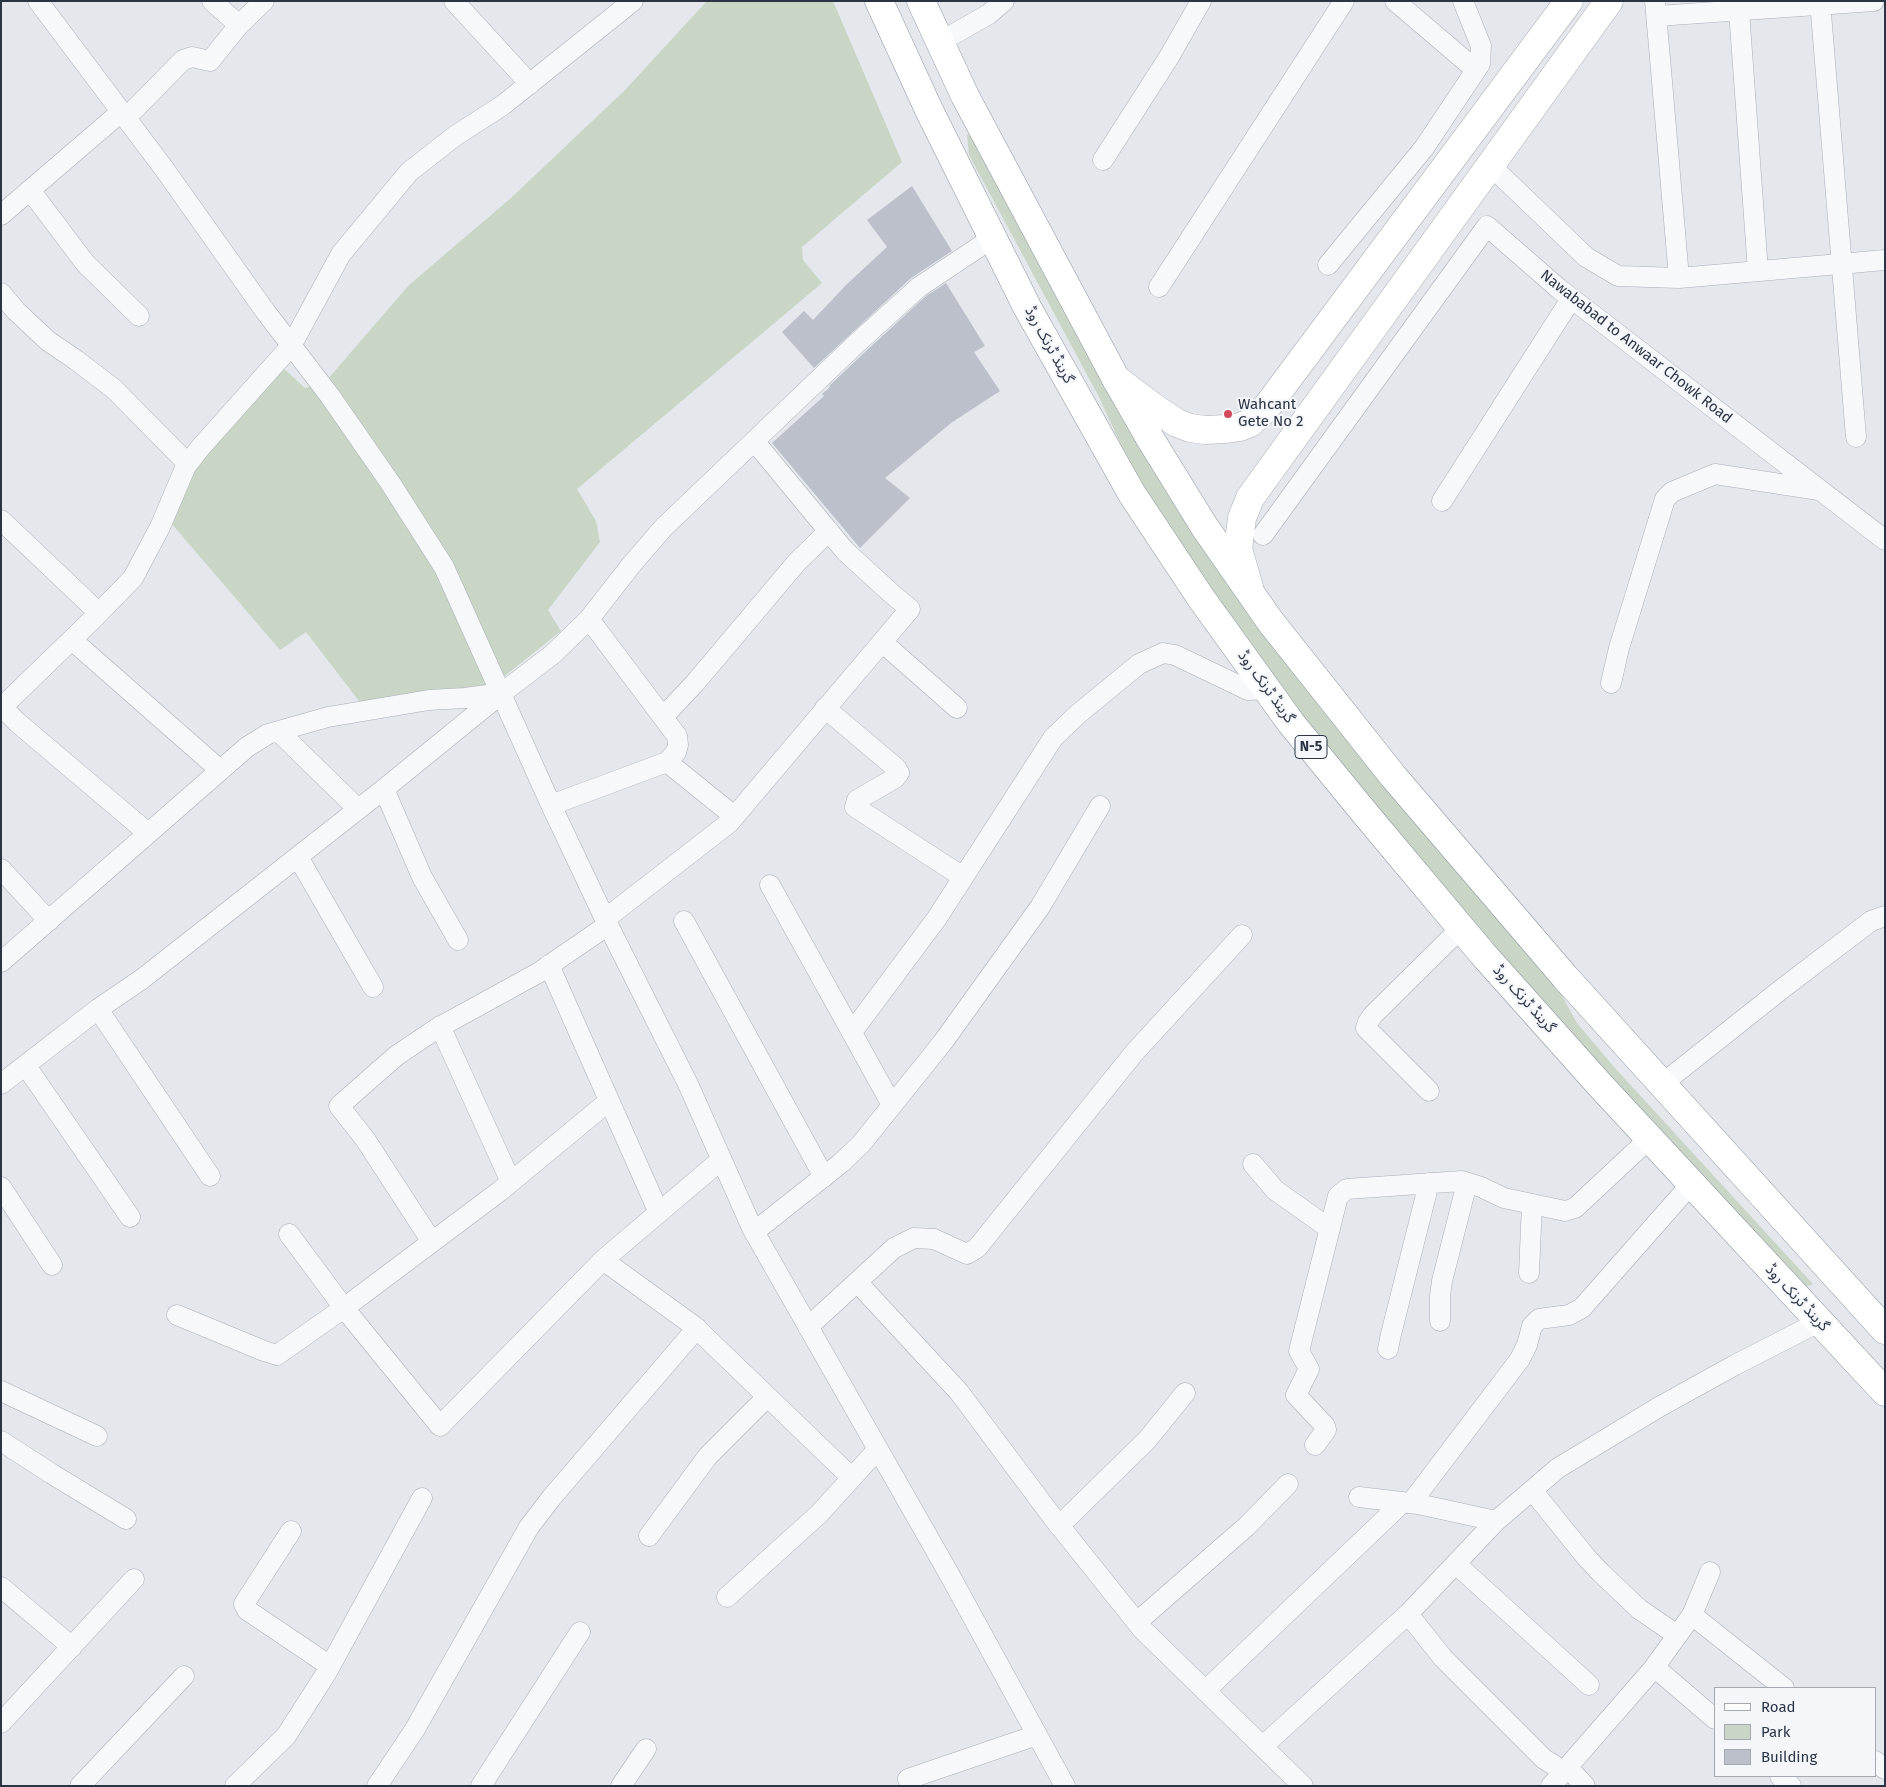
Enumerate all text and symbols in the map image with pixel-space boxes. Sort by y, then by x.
street label: Nawababad to Anwaar Chowk Road [1536,266,1736,428]
street label: گرینڈ ٹرنک روڈ [1020,303,1078,387]
place label: Wahcant Gete No 2 [1238,396,1303,431]
marker: Wahcant Gete No 2 [1222,408,1234,420]
street label: گرینڈ ٹرنک روڈ [1234,647,1298,727]
road number: N-5 [1295,736,1327,759]
street label: گرینڈ ٹرنک روڈ [1489,961,1559,1037]
street label: گرینڈ ٹرنک روڈ [1761,1261,1833,1335]
legend [1714,1687,1876,1777]
text: Road [1761,1698,1796,1716]
text: Park [1761,1723,1791,1741]
text: Building [1761,1748,1817,1766]

